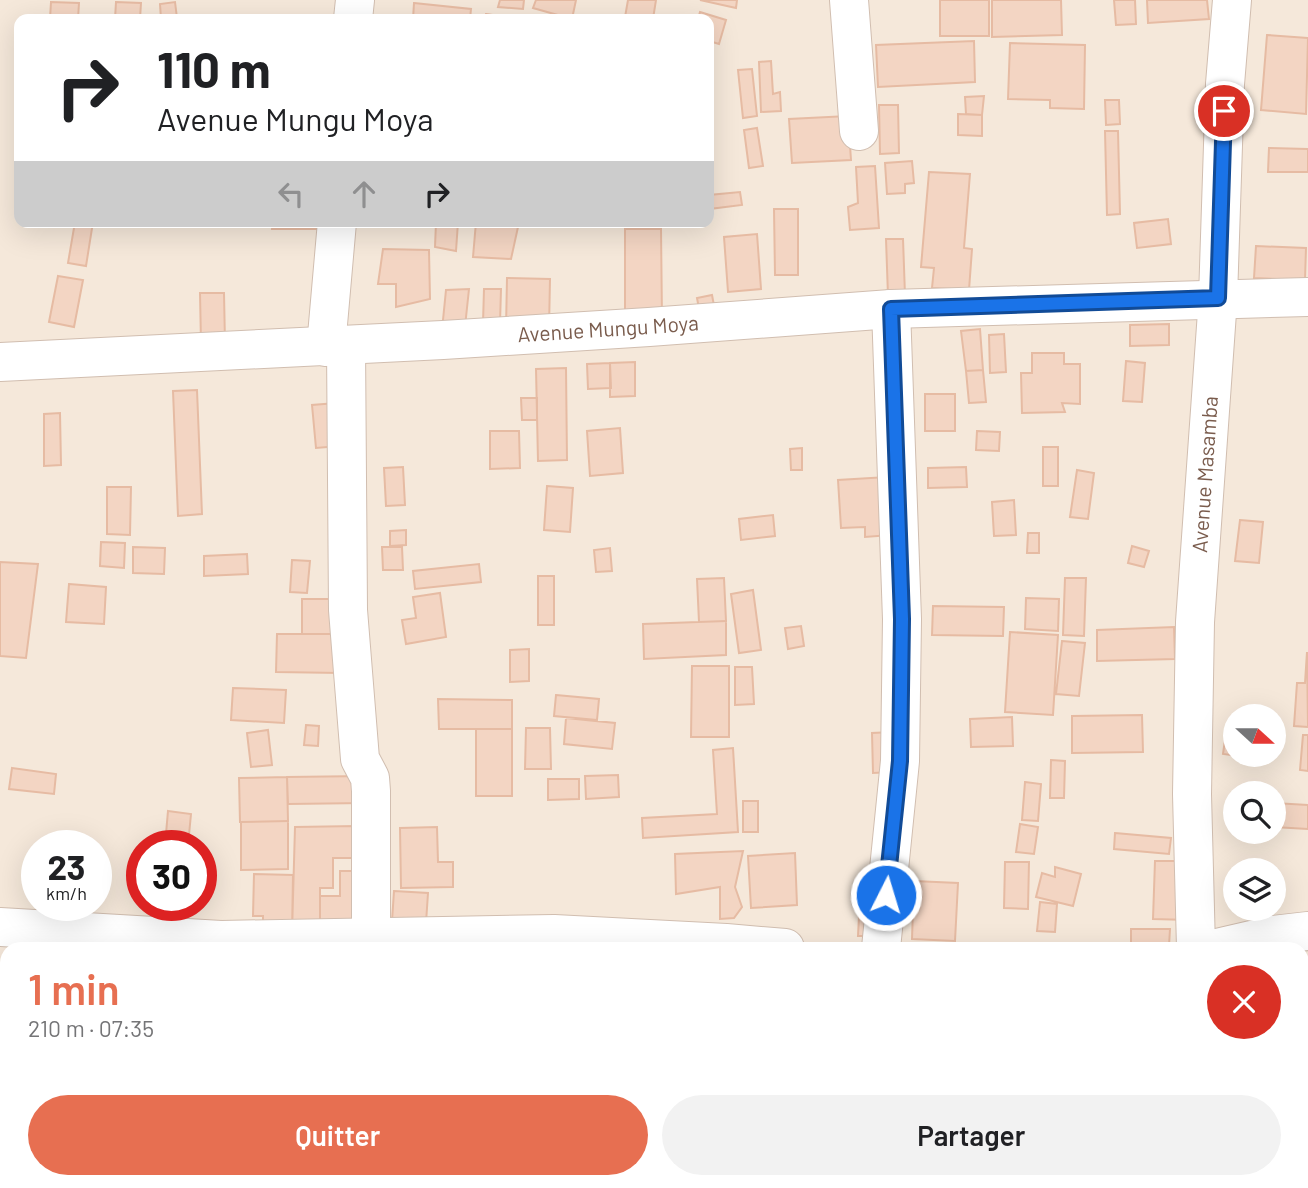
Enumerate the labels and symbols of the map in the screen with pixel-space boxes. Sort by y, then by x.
pin [1194,81,1254,141]
street label: Avenue Mungu Moya [517,309,700,346]
street label: Avenue Masamba [1186,395,1222,554]
north arrow [1223,704,1286,766]
speed limit sign: 30 [126,830,217,921]
position arrow [849,858,923,932]

